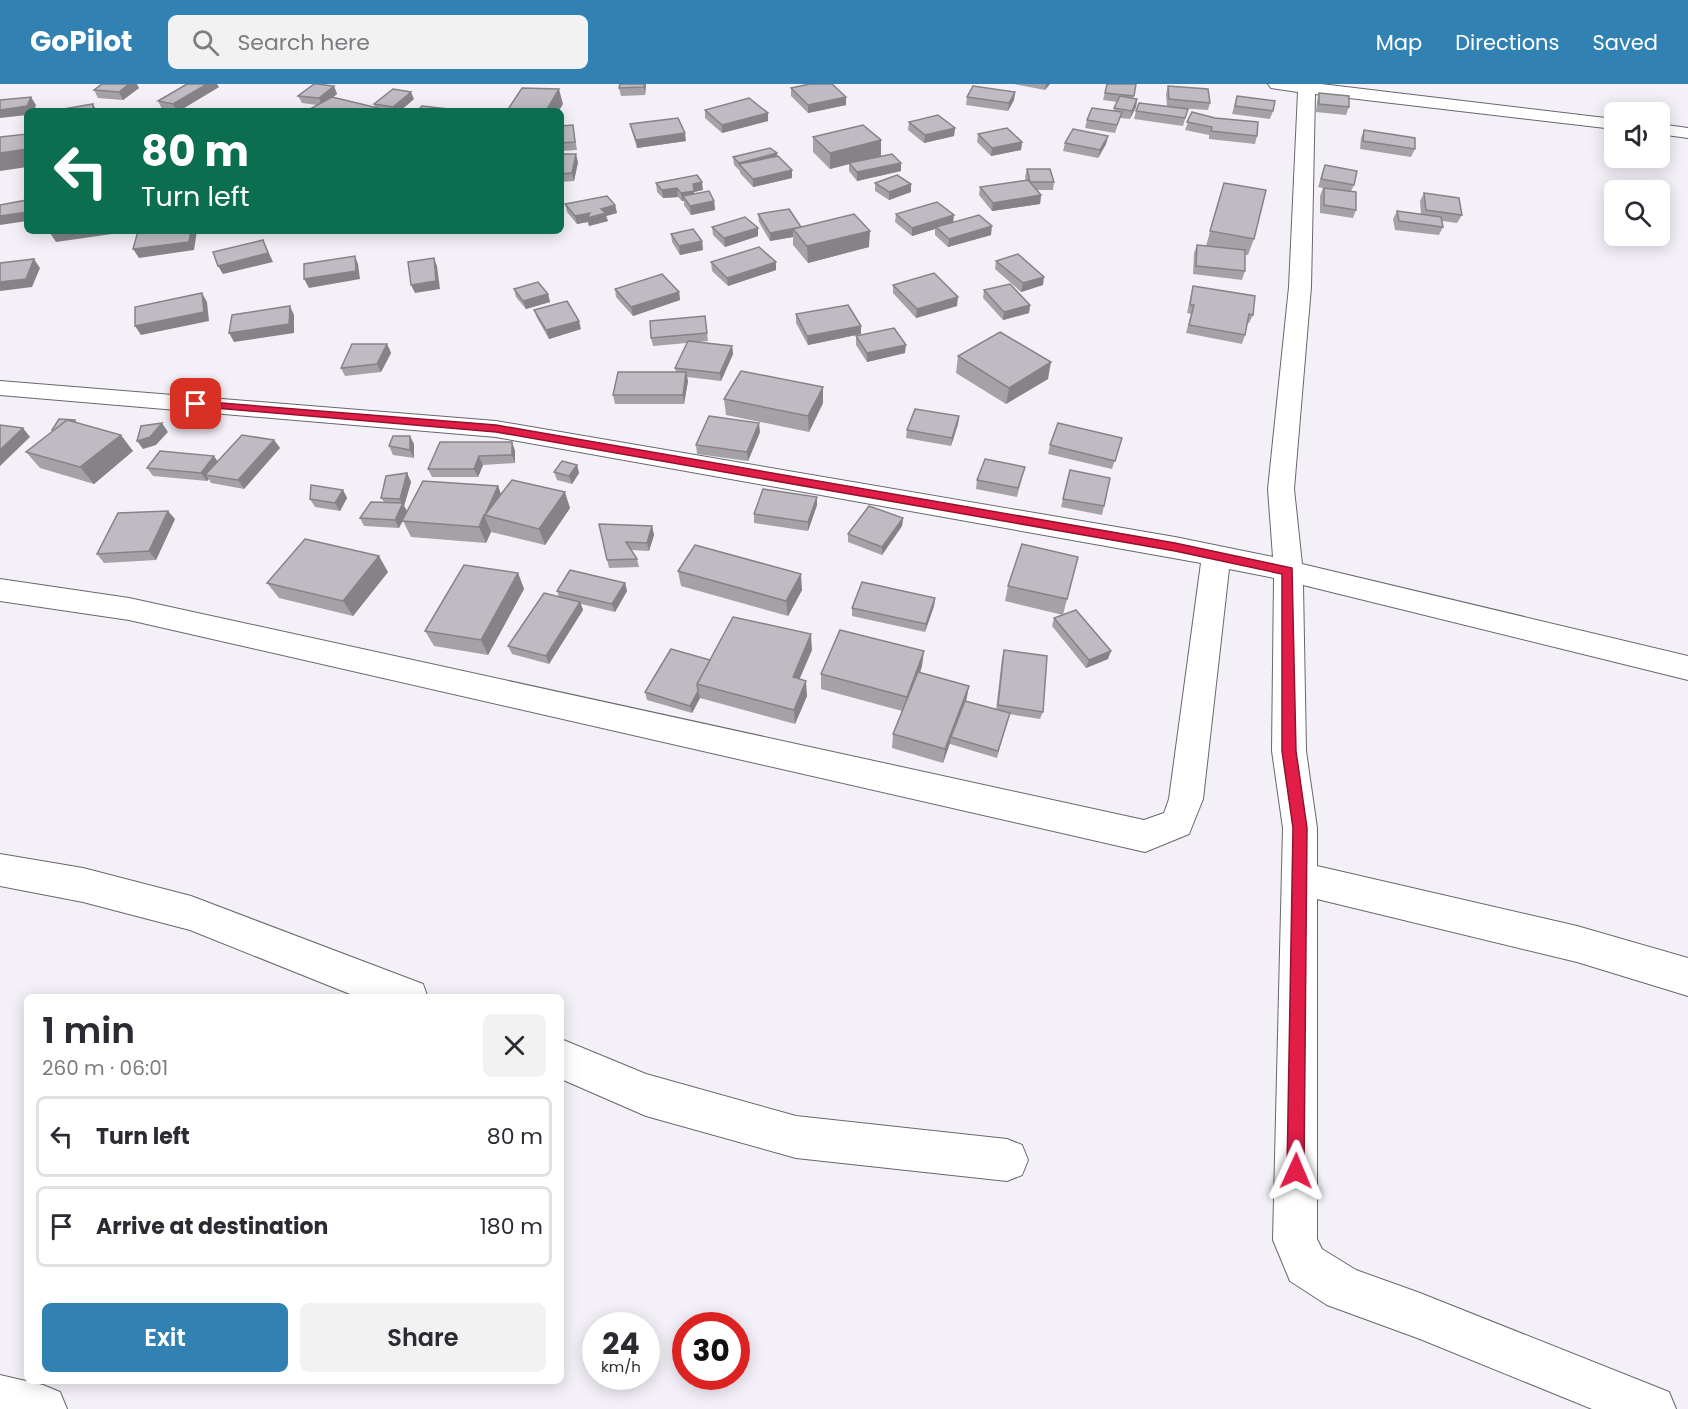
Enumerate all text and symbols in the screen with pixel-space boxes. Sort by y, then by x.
search box [168,15,588,69]
text: GoPilot [30,22,132,61]
icon: search [189,26,222,59]
text: Search here [237,27,370,58]
text: Map [1376,28,1422,57]
text: Directions [1455,28,1559,57]
text: Saved [1592,28,1658,57]
map controls [1604,102,1670,246]
button: sound [1604,102,1670,168]
text: 80 m [141,122,249,181]
icon: left [42,132,120,210]
text: Turn left [141,178,250,215]
button: search [1604,180,1670,246]
pin [170,378,221,429]
icon: arrive [179,387,212,420]
text: 1 min [42,1005,135,1056]
button: close [483,1014,546,1077]
text: 260 m · 06:01 [42,1054,168,1082]
icon: left [45,1120,78,1153]
text: Turn left [96,1121,190,1152]
text: 80 m [487,1121,543,1152]
position arrow [1264,1139,1328,1203]
icon: arrive [45,1210,78,1243]
text: Arrive at destination [96,1211,328,1242]
text: 180 m [480,1211,543,1242]
button: Exit [42,1303,288,1372]
button: Share [300,1303,546,1372]
speed limit sign: 30 [672,1312,750,1390]
text: 24 [602,1322,640,1365]
text: km/h [601,1356,641,1377]

